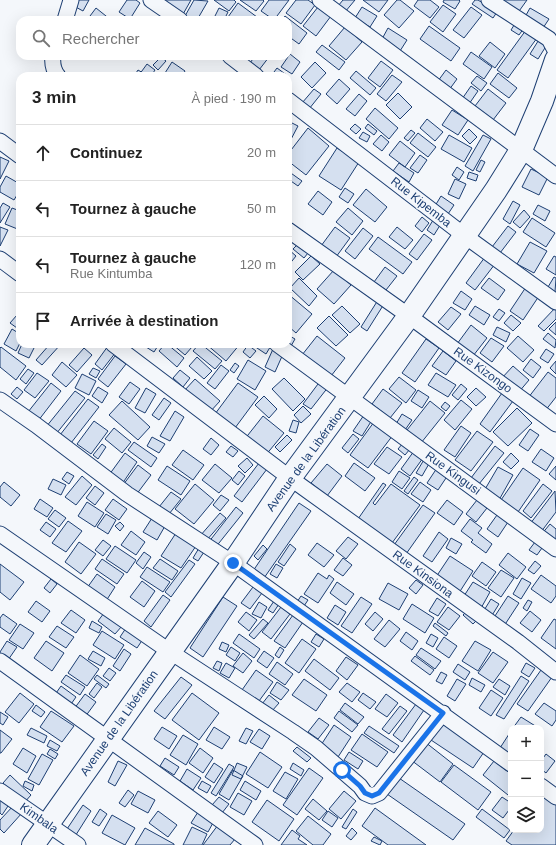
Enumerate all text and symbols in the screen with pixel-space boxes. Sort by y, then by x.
search box [16,16,292,60]
icon: search [30,27,52,49]
text: Rechercher [62,30,140,47]
text: 3 min [32,88,76,107]
text: À pied · 190 m [191,91,276,106]
icon: ahead [32,142,54,164]
text: Continuez [70,144,143,161]
text: 20 m [247,145,276,160]
street label: Rue Kipemba [388,174,454,230]
icon: left [32,198,54,220]
text: Tournez à gauche [70,200,196,217]
text: 50 m [247,201,276,216]
text: Tournez à gauche [70,249,196,266]
icon: left [32,254,54,276]
text: 120 m [240,257,276,272]
text: Rue Kintumba [70,266,152,281]
icon: arrive [32,310,54,332]
text: Arrivée à destination [70,312,218,329]
street label: Rue Kizongo [451,344,515,396]
street label: Avenue de la Libération [263,404,349,514]
street label: Rue Kingusi [423,448,483,498]
street label: Rue Kinsiona [390,547,456,601]
route end [224,554,242,572]
street label: Avenue de la Libération [77,667,161,779]
map controls [508,725,544,833]
button: + [508,725,544,761]
route start [333,761,351,779]
button: − [508,761,544,797]
button: layers [508,797,544,833]
street label: Kimbala [17,800,61,836]

